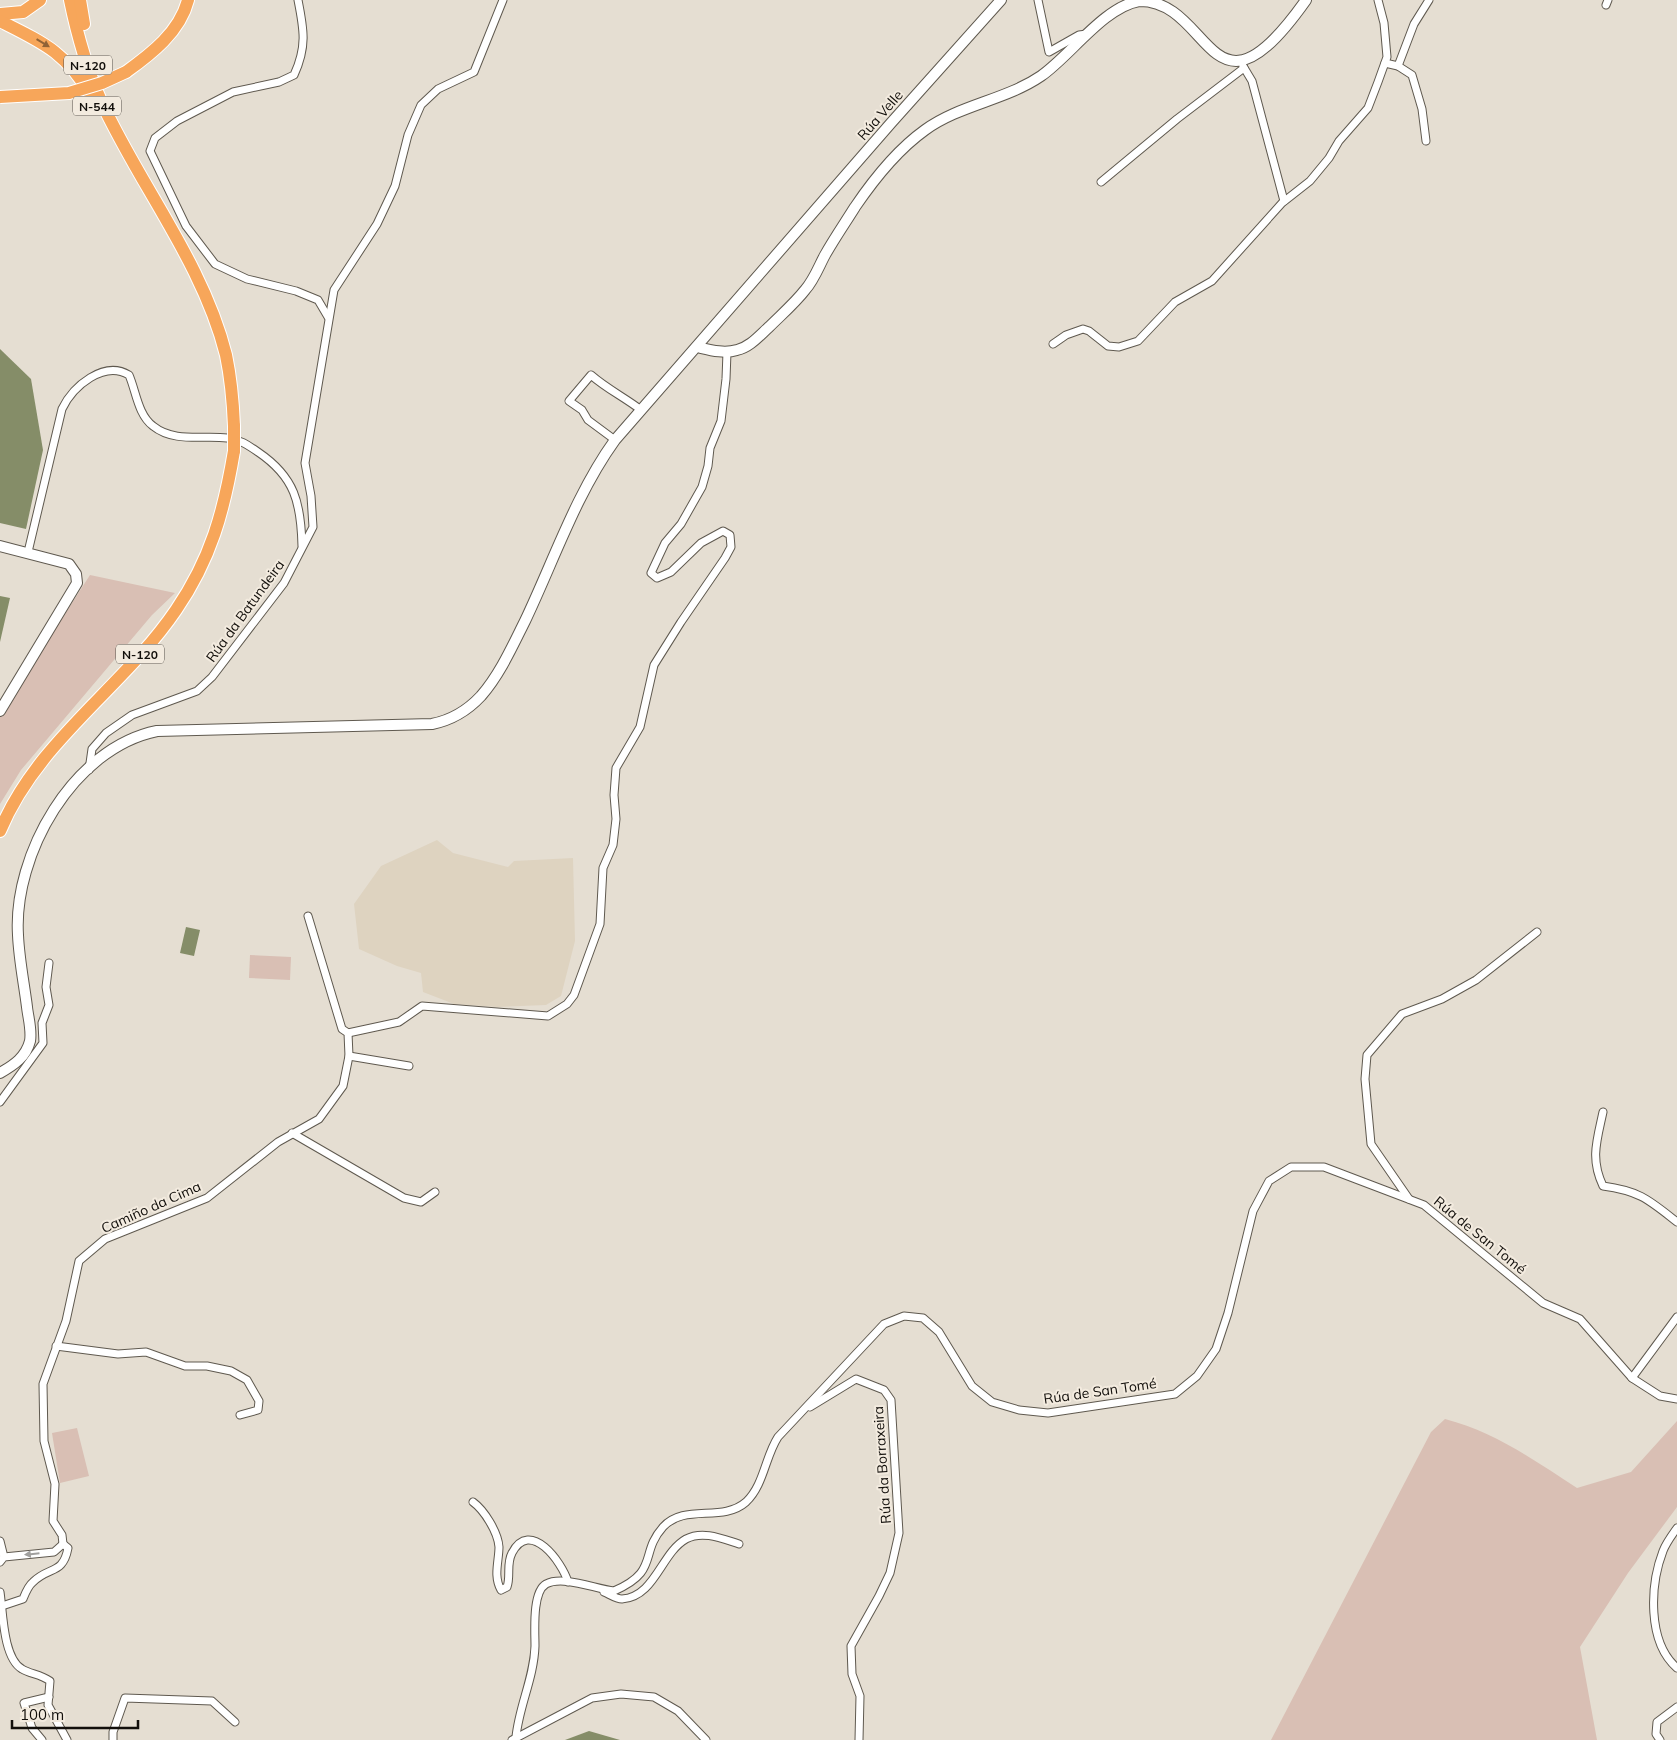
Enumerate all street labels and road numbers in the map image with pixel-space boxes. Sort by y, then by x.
road number: N-120 [64,56,112,74]
street label: Rúa Velle [853,86,907,144]
road number: N-544 [73,96,121,115]
street label: Rúa da Batundeira [202,556,288,666]
road number: N-120 [116,644,164,664]
street label: Camiño da Cima [98,1177,204,1237]
street label: Rúa de San Tomé [1430,1192,1530,1278]
street label: Rúa de San Tomé [1042,1374,1158,1408]
street label: Rúa da Borraxeira [869,1406,895,1524]

